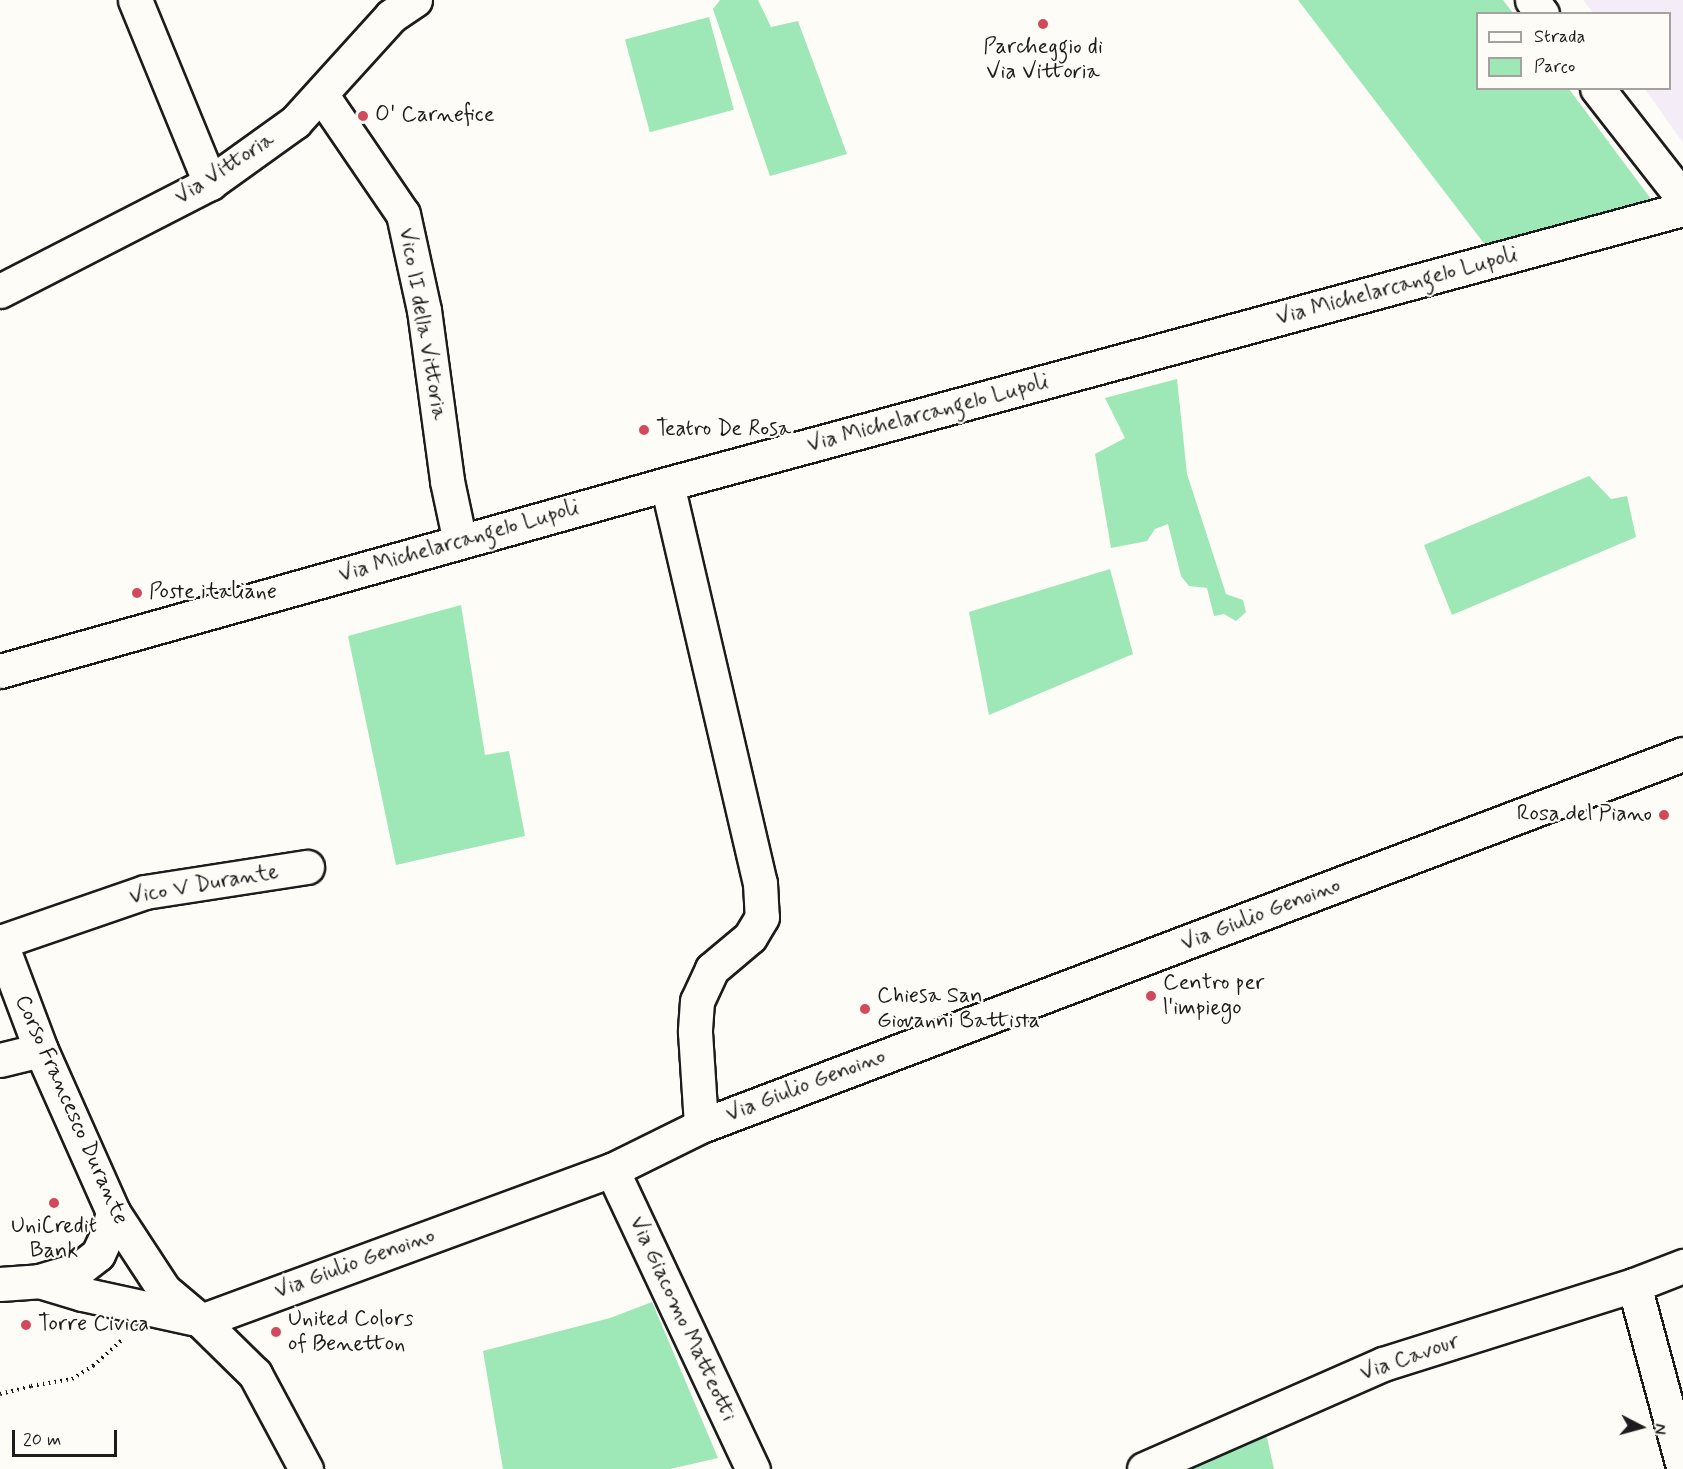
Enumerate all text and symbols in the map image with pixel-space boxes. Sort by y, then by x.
legend [1476,12,1671,90]
marker: Parcheggio di Via Vittoria [1036,17,1050,31]
text: Strada [1534,25,1585,49]
place label: Parcheggio di Via Vittoria [983,34,1103,86]
text: Parco [1534,55,1575,79]
place label: O' Carnefice [375,103,494,129]
marker: O' Carnefice [356,109,370,123]
street label: Via Vittoria [170,127,280,211]
street label: Vico II della Vittoria [392,224,452,424]
street label: Via Michelarcangelo Lupoli [1275,242,1519,332]
street label: Via Michelarcangelo Lupoli [806,369,1050,459]
place label: Teatro De Rosa [656,417,791,443]
marker: Teatro De Rosa [637,423,651,437]
street label: Via Michelarcangelo Lupoli [337,495,581,589]
place label: Poste italiane [149,580,274,606]
marker: Poste italiane [130,586,144,600]
place label: Rosa del Piano [1523,802,1652,828]
marker: Rosa del Piano [1657,808,1671,822]
street label: Vico V Durante [128,859,280,911]
street label: Via Giulio Genoino [1178,873,1344,957]
place label: Centro per l'impiego [1163,970,1264,1022]
place label: Chiesa San Giovanni Battista [877,983,1038,1034]
marker: Centro per l'impiego [1144,989,1158,1003]
street label: Corso Francesco Durante [10,994,132,1226]
marker: Chiesa San Giovanni Battista [858,1002,872,1016]
street label: Via Giulio Genoino [723,1044,889,1128]
marker: UniCredit Bank [47,1196,61,1210]
place label: UniCredit Bank [11,1213,97,1264]
street label: Via Giacomo Matteotti [623,1213,741,1425]
street label: Via Giulio Genoino [271,1223,439,1305]
place label: United Colors of Benetton [288,1306,413,1358]
place label: Torre Civica [38,1312,152,1338]
marker: Torre Civica [19,1318,33,1332]
marker: United Colors of Benetton [269,1325,283,1339]
street label: Via Cavour [1356,1328,1464,1388]
north arrow [1611,1397,1671,1457]
scale bar [15,1418,120,1456]
text: N [1648,1423,1670,1435]
text: 20 m [23,1428,61,1452]

